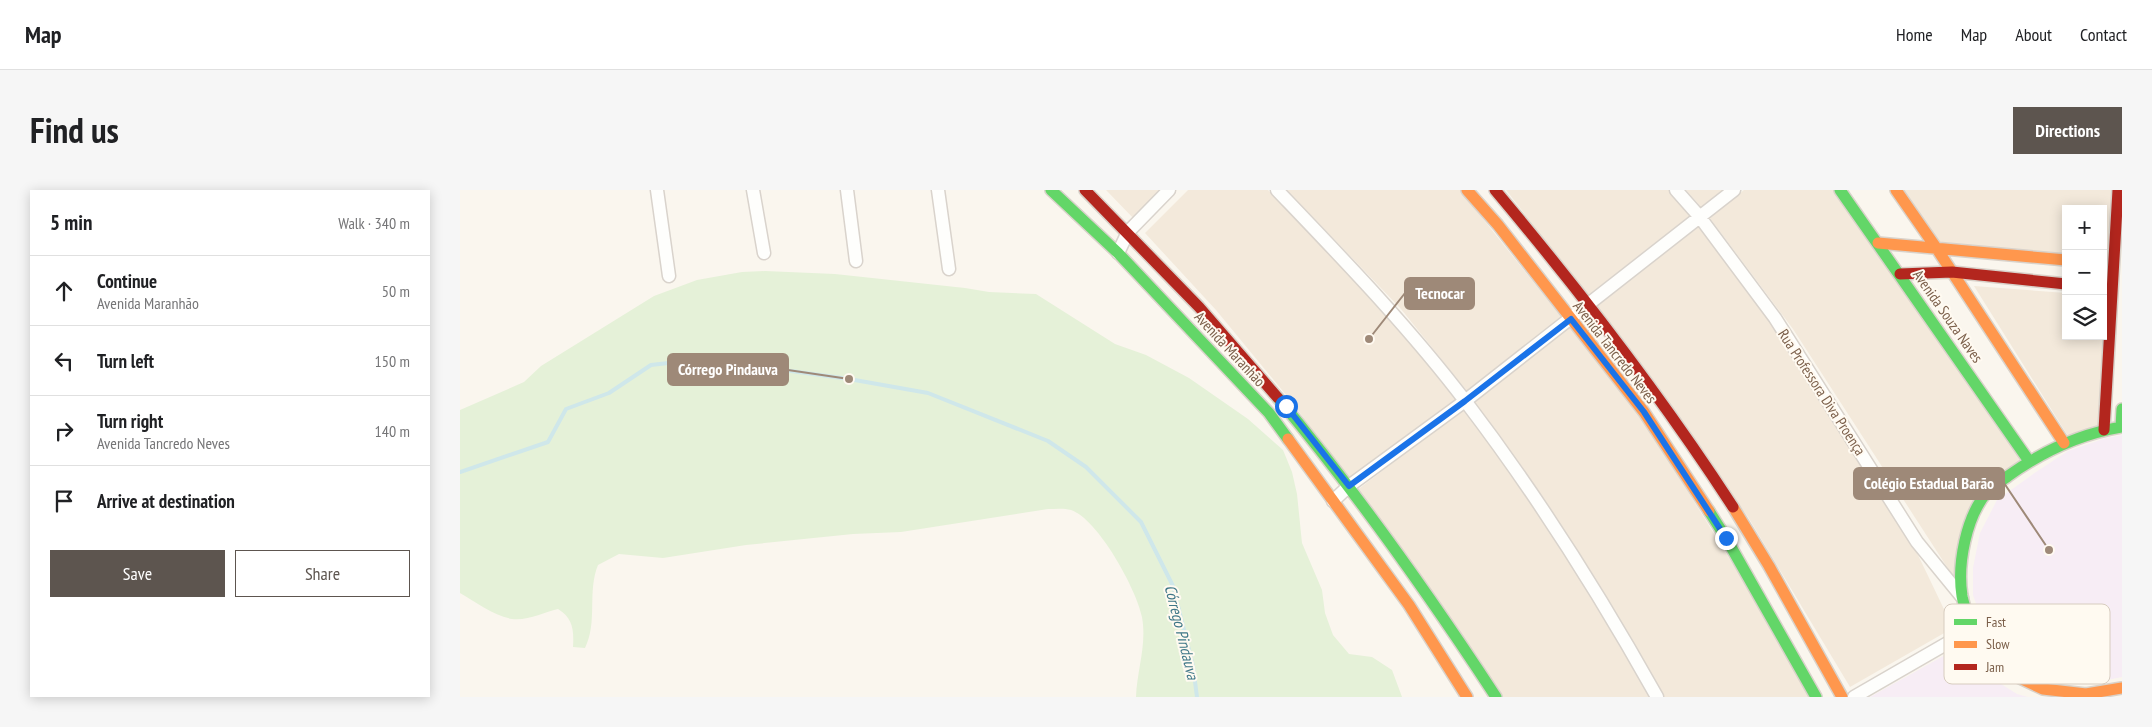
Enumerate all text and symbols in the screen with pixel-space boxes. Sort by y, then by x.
text: Map [25,19,62,50]
text: Home [1896,23,1933,46]
text: Map [1961,23,1987,46]
text: About [2015,23,2052,46]
text: Contact [2080,23,2127,46]
text: Find us [30,107,119,153]
button: Directions [2013,107,2122,154]
map controls [2062,205,2107,340]
button: + [2062,205,2107,250]
text: 5 min [50,209,92,236]
text: Walk · 340 m [338,213,410,233]
button: − [2062,250,2107,295]
street label: Avenida Souza Naves [1909,266,1987,366]
text: Continue [97,269,157,293]
icon: ahead [50,277,78,305]
callout: Tecnocar [1405,278,1474,309]
text: 50 m [382,281,410,301]
text: Tecnocar [1415,283,1465,303]
text: Avenida Maranhão [97,293,199,313]
button: layers [2062,295,2107,340]
street label: Avenida Tancredo Neves [1569,297,1661,407]
street label: Avenida Maranhão [1190,308,1270,390]
street label: Rua Professora Diva Proença [1774,325,1870,459]
icon: left [50,347,78,375]
text: Turn left [97,349,154,373]
text: 150 m [375,351,410,371]
callout: Córrego Pindauva [668,354,788,385]
text: Córrego Pindauva [678,359,778,379]
route start [1275,395,1298,418]
text: Turn right [97,409,163,433]
icon: right [50,417,78,445]
text: 140 m [375,421,410,441]
text: Avenida Tancredo Neves [97,433,230,453]
callout: Colégio Estadual Barão [1854,468,2004,499]
text: Colégio Estadual Barão [1864,473,1994,493]
icon: arrive [50,487,78,515]
text: Arrive at destination [97,489,235,513]
route end [1715,527,1738,550]
button: Save [50,550,225,597]
button: Share [235,550,410,597]
water label: Córrego Pindauva [1161,583,1204,683]
legend [1944,604,2110,684]
text: Fast [1986,613,2006,631]
text: Slow [1986,635,2010,653]
text: Jam [1985,658,2004,676]

